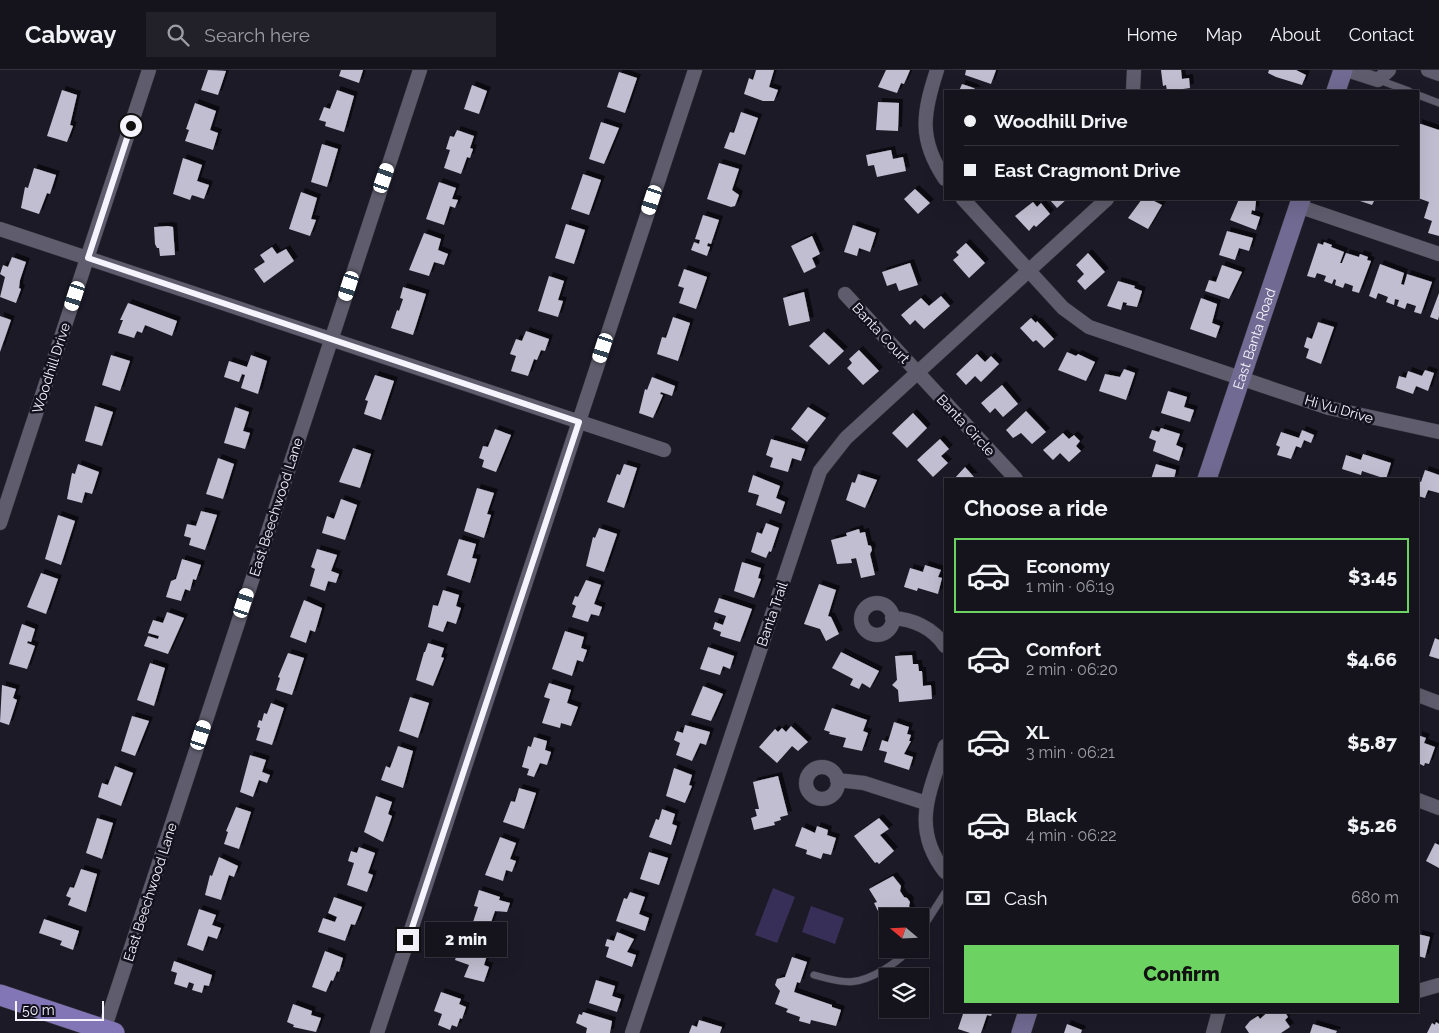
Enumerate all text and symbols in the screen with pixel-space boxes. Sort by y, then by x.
search box [146,12,496,57]
text: Cabway [25,20,116,49]
icon: search [164,21,192,49]
text: Search here [204,24,310,46]
text: Home [1126,24,1177,45]
text: Map [1205,24,1242,45]
text: About [1270,24,1321,45]
text: Contact [1349,24,1414,45]
text: Woodhill Drive [994,110,1128,132]
route start [120,115,142,137]
text: East Cragmont Drive [994,159,1181,181]
car [372,161,395,195]
car [640,183,663,217]
car [337,269,360,303]
car [63,279,86,313]
street label: East Banta Road [1230,286,1279,391]
street label: Banta Court [849,299,913,367]
street label: Woodhill Drive [29,321,73,415]
car [591,331,614,365]
street label: Banta Circle [934,391,998,459]
street label: Hi Vu Drive [1303,392,1375,426]
street label: East Beechwood Lane [246,436,306,578]
text: Choose a ride [964,495,1108,521]
icon: car [966,553,1011,598]
text: Economy [1026,555,1110,577]
text: $3.45 [1348,565,1397,587]
text: 1 min · 06:19 [1026,577,1114,596]
street label: Banta Trail [753,579,791,648]
car [232,586,255,620]
icon: car [966,636,1011,681]
text: Comfort [1026,638,1101,660]
text: $4.66 [1346,648,1397,670]
text: 2 min · 06:20 [1026,660,1118,679]
car [189,718,212,752]
icon: car [966,719,1011,764]
text: XL [1026,721,1049,743]
text: $5.87 [1347,731,1397,753]
text: 3 min · 06:21 [1026,743,1115,762]
icon: car [966,802,1011,847]
text: Black [1026,804,1077,826]
text: $5.26 [1347,814,1397,836]
street label: East Beechwood Lane [120,821,180,963]
text: 4 min · 06:22 [1026,826,1117,845]
icon: cash [964,884,992,912]
text: Cash [1004,887,1048,909]
text: 680 m [1351,888,1399,907]
north arrow [879,908,929,958]
map controls [879,908,929,1018]
callout: 2 min [426,922,508,958]
route end [397,929,419,951]
text: 2 min [445,930,487,949]
button: Confirm [964,945,1399,1003]
button: layers [879,968,929,1018]
scale bar [15,998,104,1021]
text: 50 m [22,1002,55,1018]

